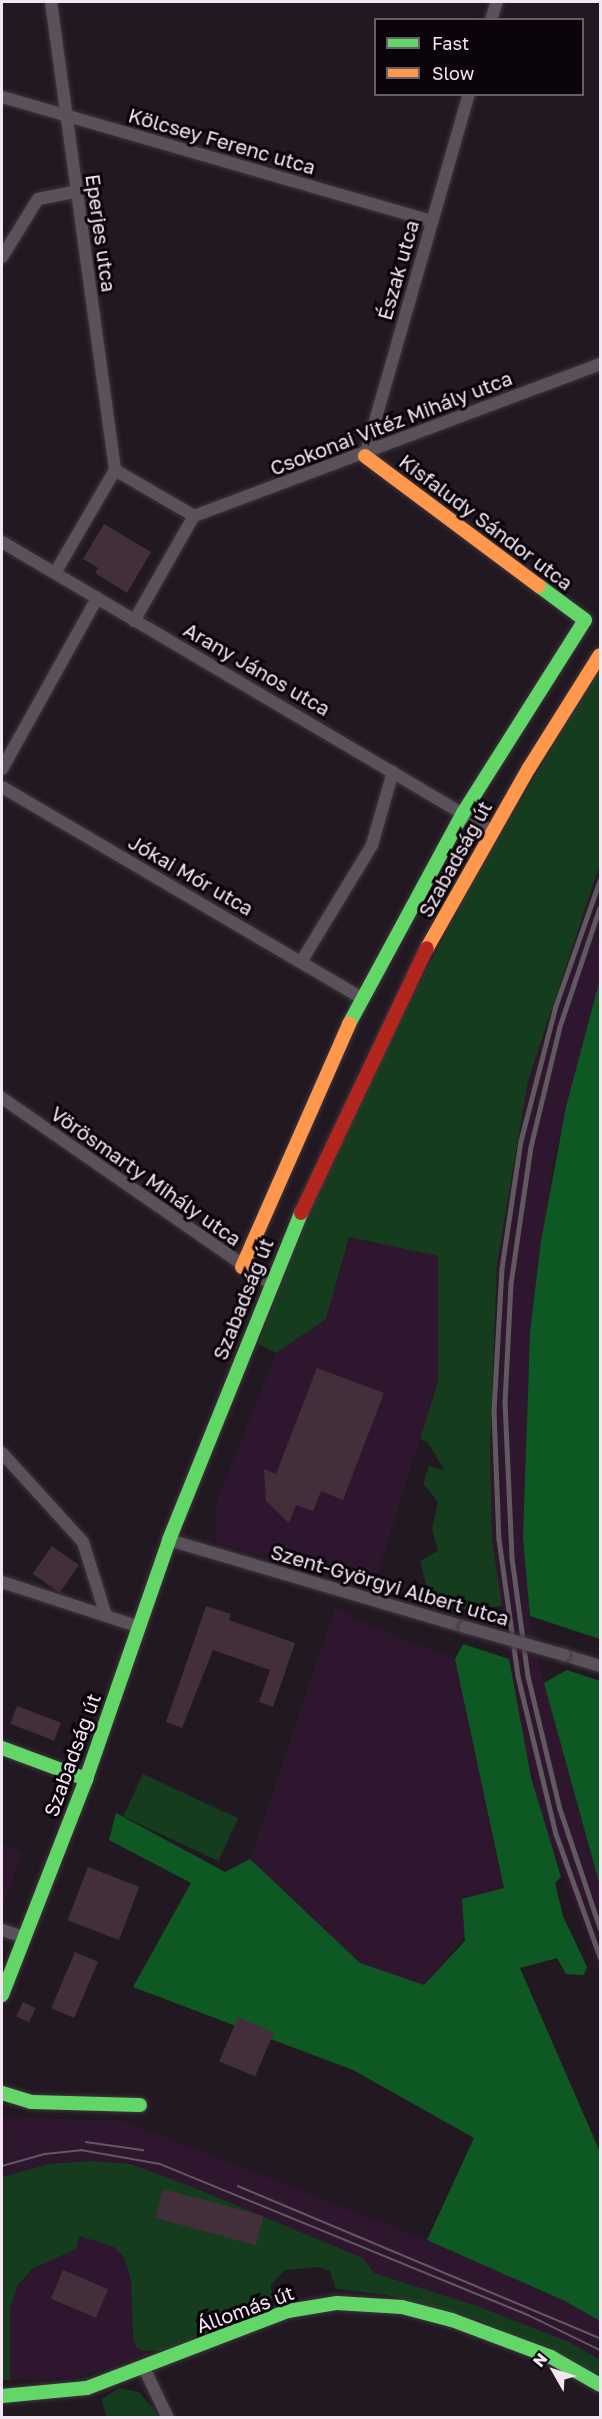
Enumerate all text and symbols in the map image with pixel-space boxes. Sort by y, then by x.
legend [374,18,584,96]
text: Fast [432,32,469,54]
text: Slow [432,62,474,84]
street label: Kölcsey Ferenc utca [126,103,318,179]
street label: Eperjes utca [81,173,121,293]
street label: Észak utca [372,217,424,323]
street label: Csokonai Vitéz Mihály utca [267,366,515,480]
street label: Kisfaludy Sándor utca [395,449,577,595]
street label: Arany János utca [180,617,334,721]
street label: Szabadság út [413,797,497,921]
street label: Jókai Mór utca [124,830,258,920]
street label: Vörösmarty Mihály utca [46,1101,246,1251]
street label: Szabadság út [208,1235,278,1363]
street label: Szent-Györgyi Albert utca [268,1539,512,1631]
street label: Szabadság út [39,1690,105,1820]
street label: Állomás út [193,2280,297,2338]
north arrow [524,2341,584,2401]
text: N [528,2349,552,2371]

